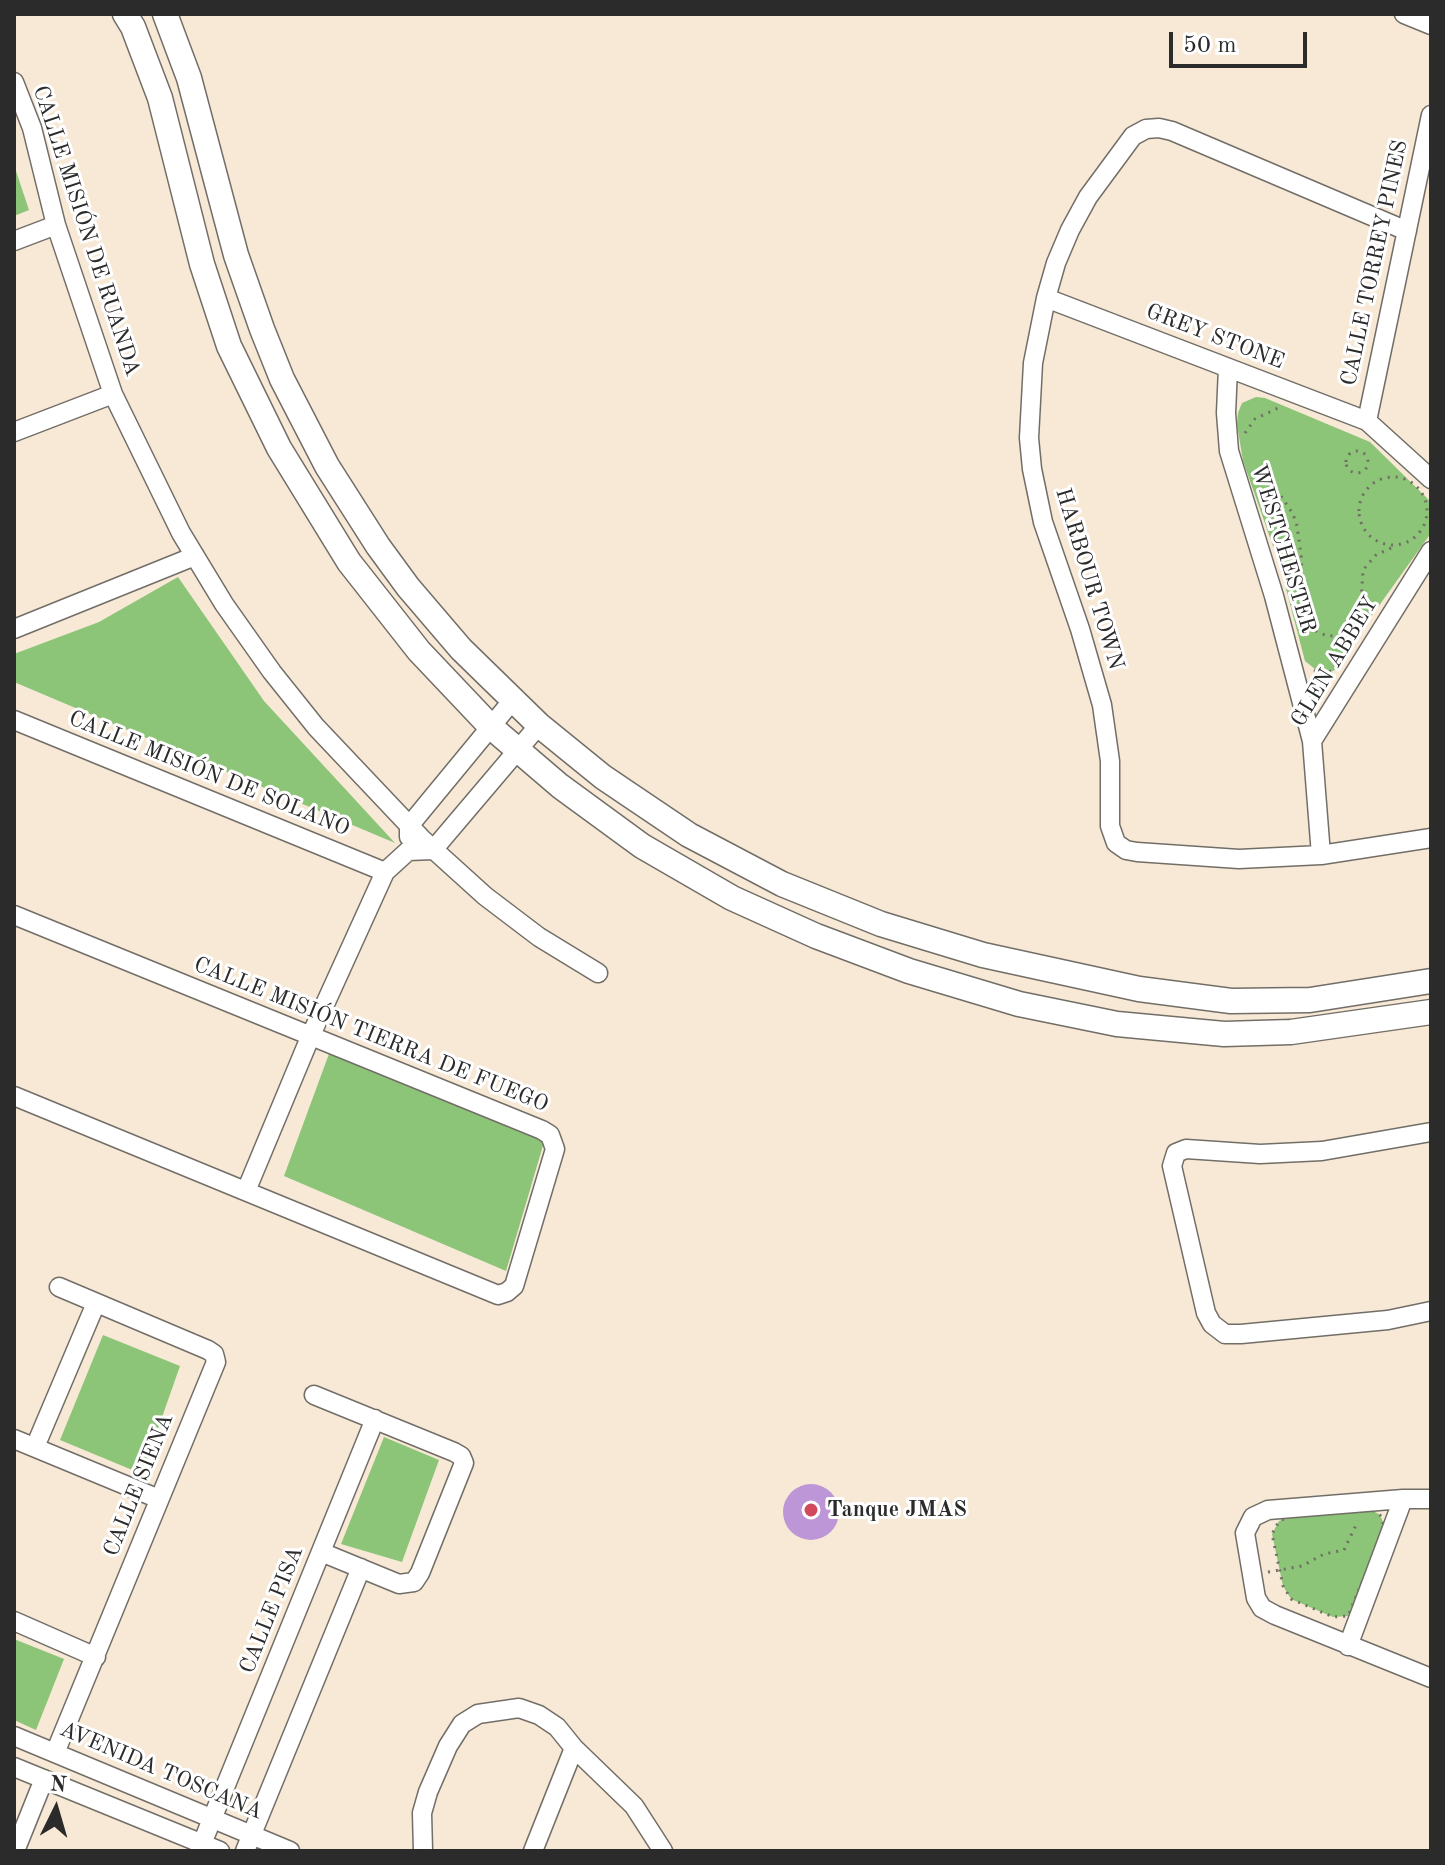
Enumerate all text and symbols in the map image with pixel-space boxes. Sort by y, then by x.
scale bar [1173,16,1311,66]
text: 50 m [1183,34,1237,58]
street label: CALLE MISIÓN DE RUANDA [26,82,146,380]
street label: CALLE TORREY PINES [1336,138,1414,388]
street label: GREY STONE [1142,299,1288,375]
street label: WESTCHESTER [1245,461,1321,637]
street label: HARBOUR TOWN [1049,485,1129,673]
street label: GLEN ABBEY [1286,592,1384,732]
street label: CALLE MISIÓN DE SOLANO [65,705,353,843]
street label: CALLE MISIÓN TIERRA DE FUEGO [190,952,552,1118]
street label: CALLE SIENA [98,1410,180,1560]
place label: Tanque JMAS [827,1497,967,1523]
marker: Tanque JMAS [802,1501,820,1519]
street label: CALLE PISA [235,1543,309,1677]
street label: AVENIDA TOSCANA [56,1716,266,1826]
north arrow [16,1769,96,1849]

